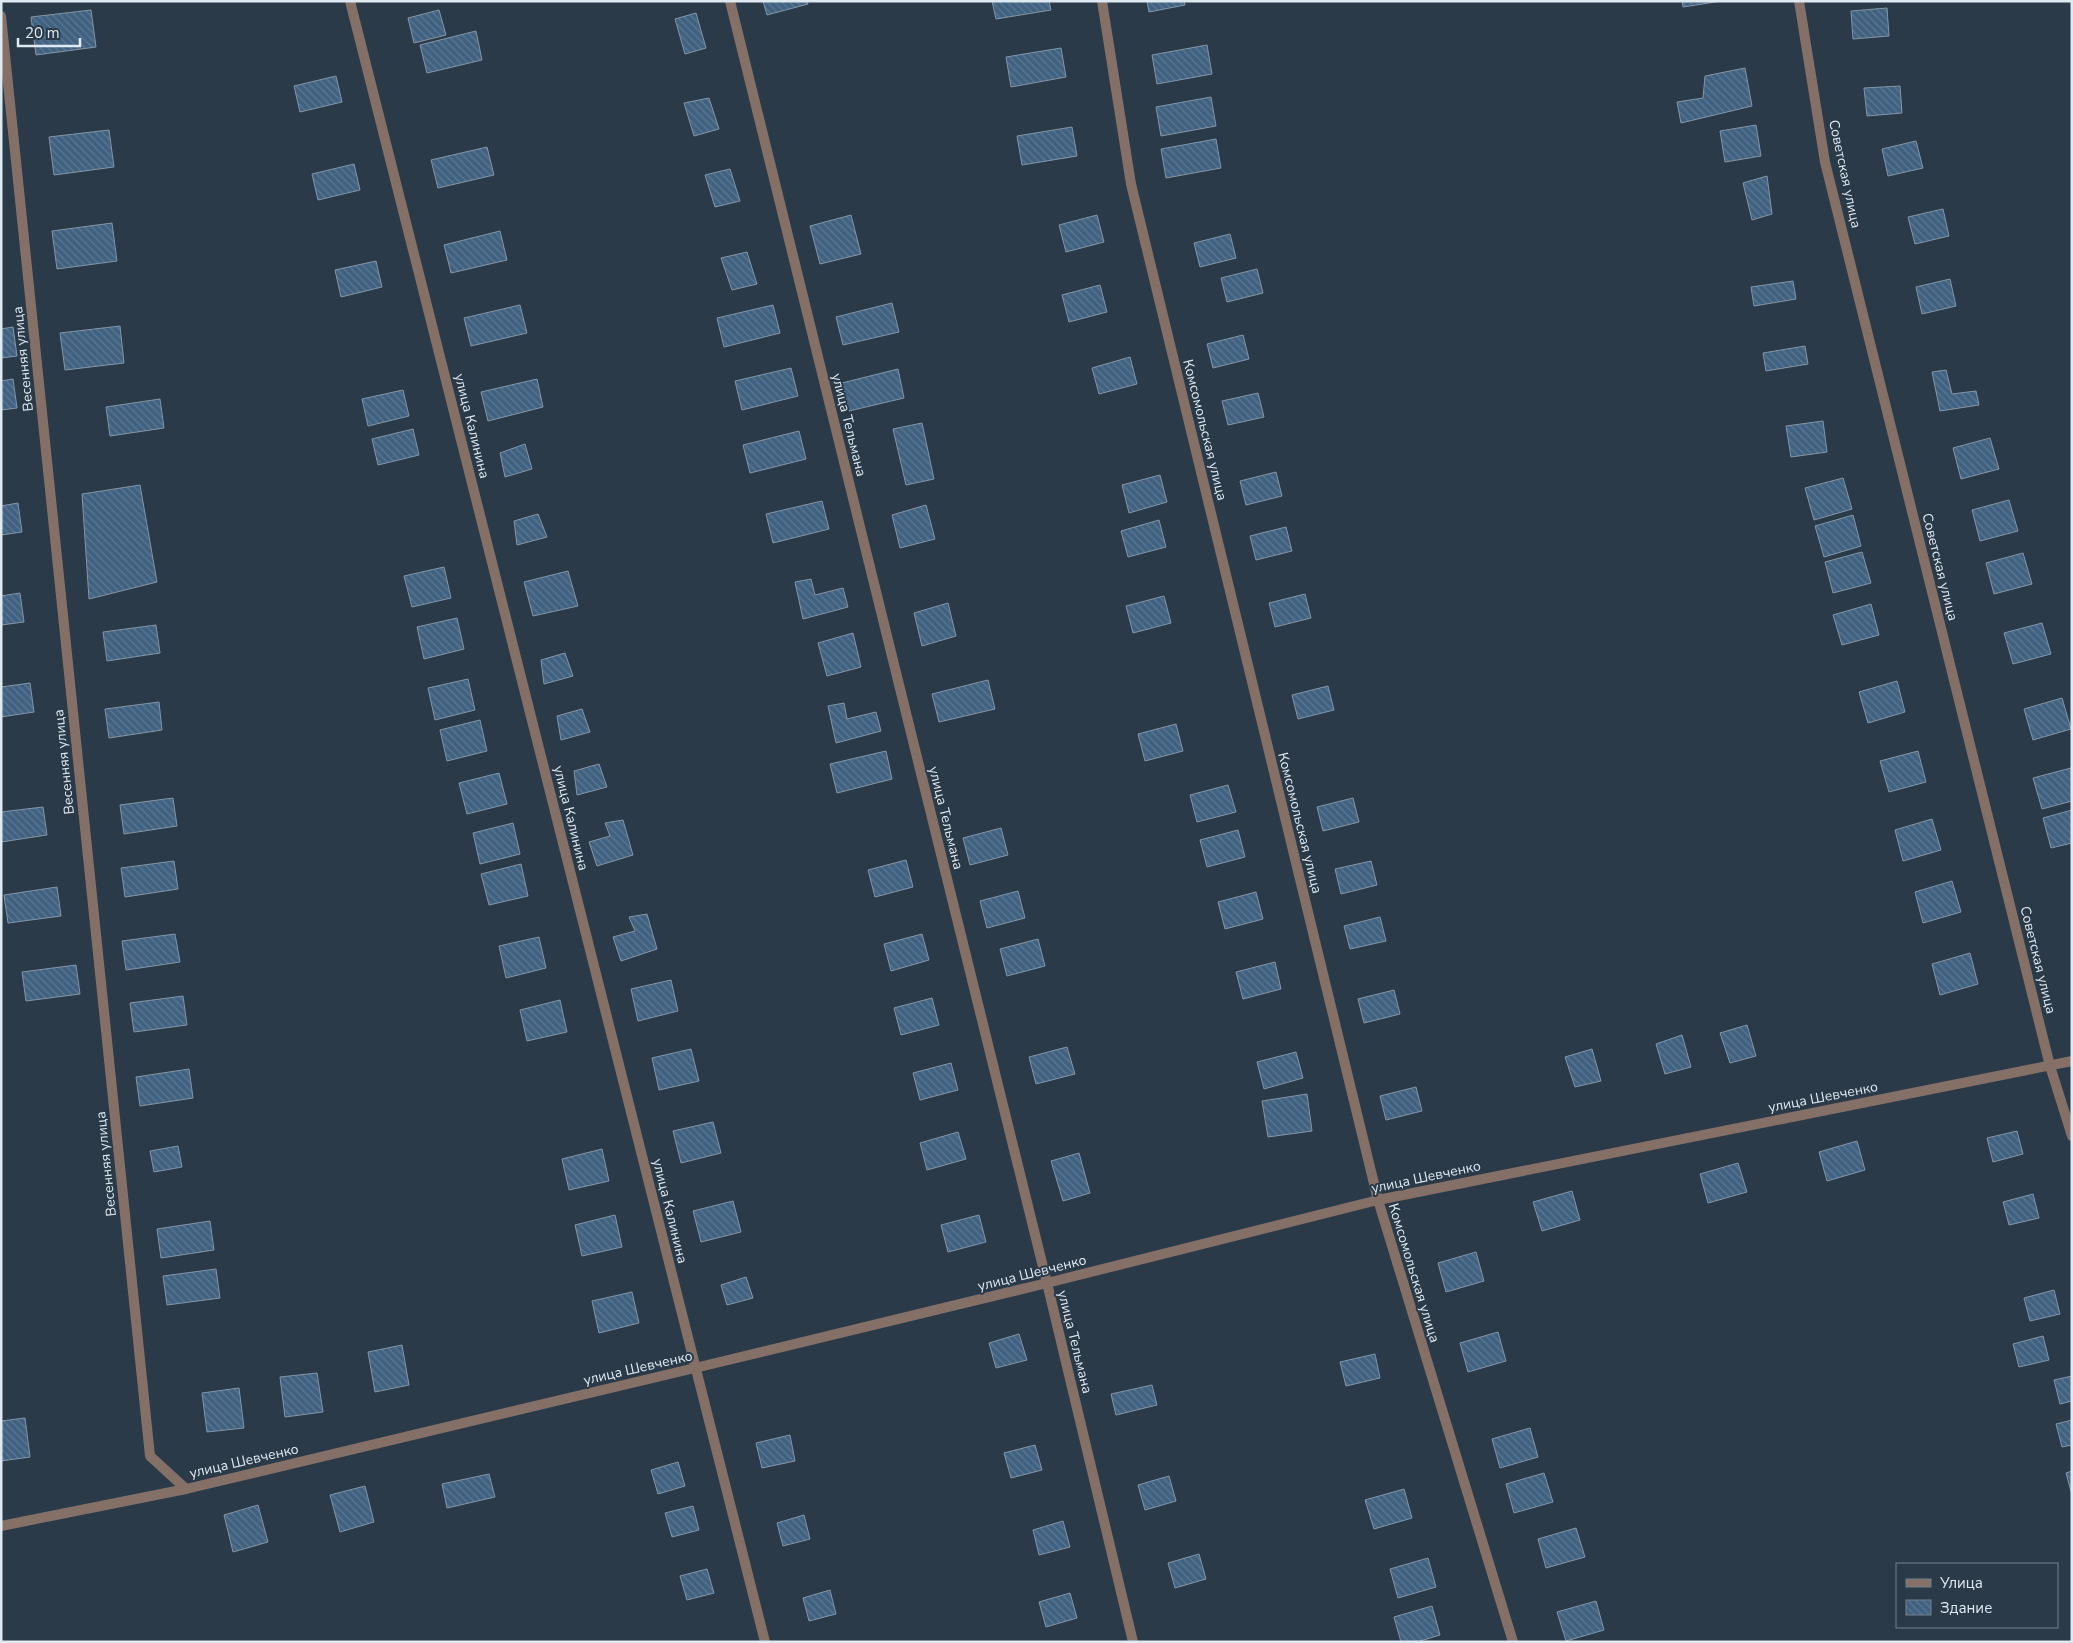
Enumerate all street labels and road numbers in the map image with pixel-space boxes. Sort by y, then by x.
street label: Советская улица [1824,118,1866,230]
street label: Весенняя улица [8,306,38,412]
street label: Комсомольская улица [1178,357,1232,503]
street label: улица Тельмана [827,371,871,479]
street label: улица Калинина [450,372,494,480]
street label: Советская улица [1917,511,1963,623]
street label: Весенняя улица [49,709,79,815]
street label: Комсомольская улица [1273,750,1327,896]
street label: улица Калинина [549,764,593,872]
street label: улица Тельмана [924,764,968,872]
street label: Советская улица [2015,904,2061,1016]
street label: улица Шевченко [1766,1077,1880,1117]
street label: Весенняя улица [91,1111,121,1217]
street label: улица Шевченко [1370,1156,1483,1198]
street label: улица Калинина [648,1157,692,1265]
street label: Комсомольская улица [1384,1201,1444,1345]
street label: улица Шевченко [976,1250,1088,1296]
street label: улица Тельмана [1053,1288,1097,1396]
street label: улица Шевченко [582,1346,695,1390]
street label: улица Шевченко [188,1439,301,1483]

